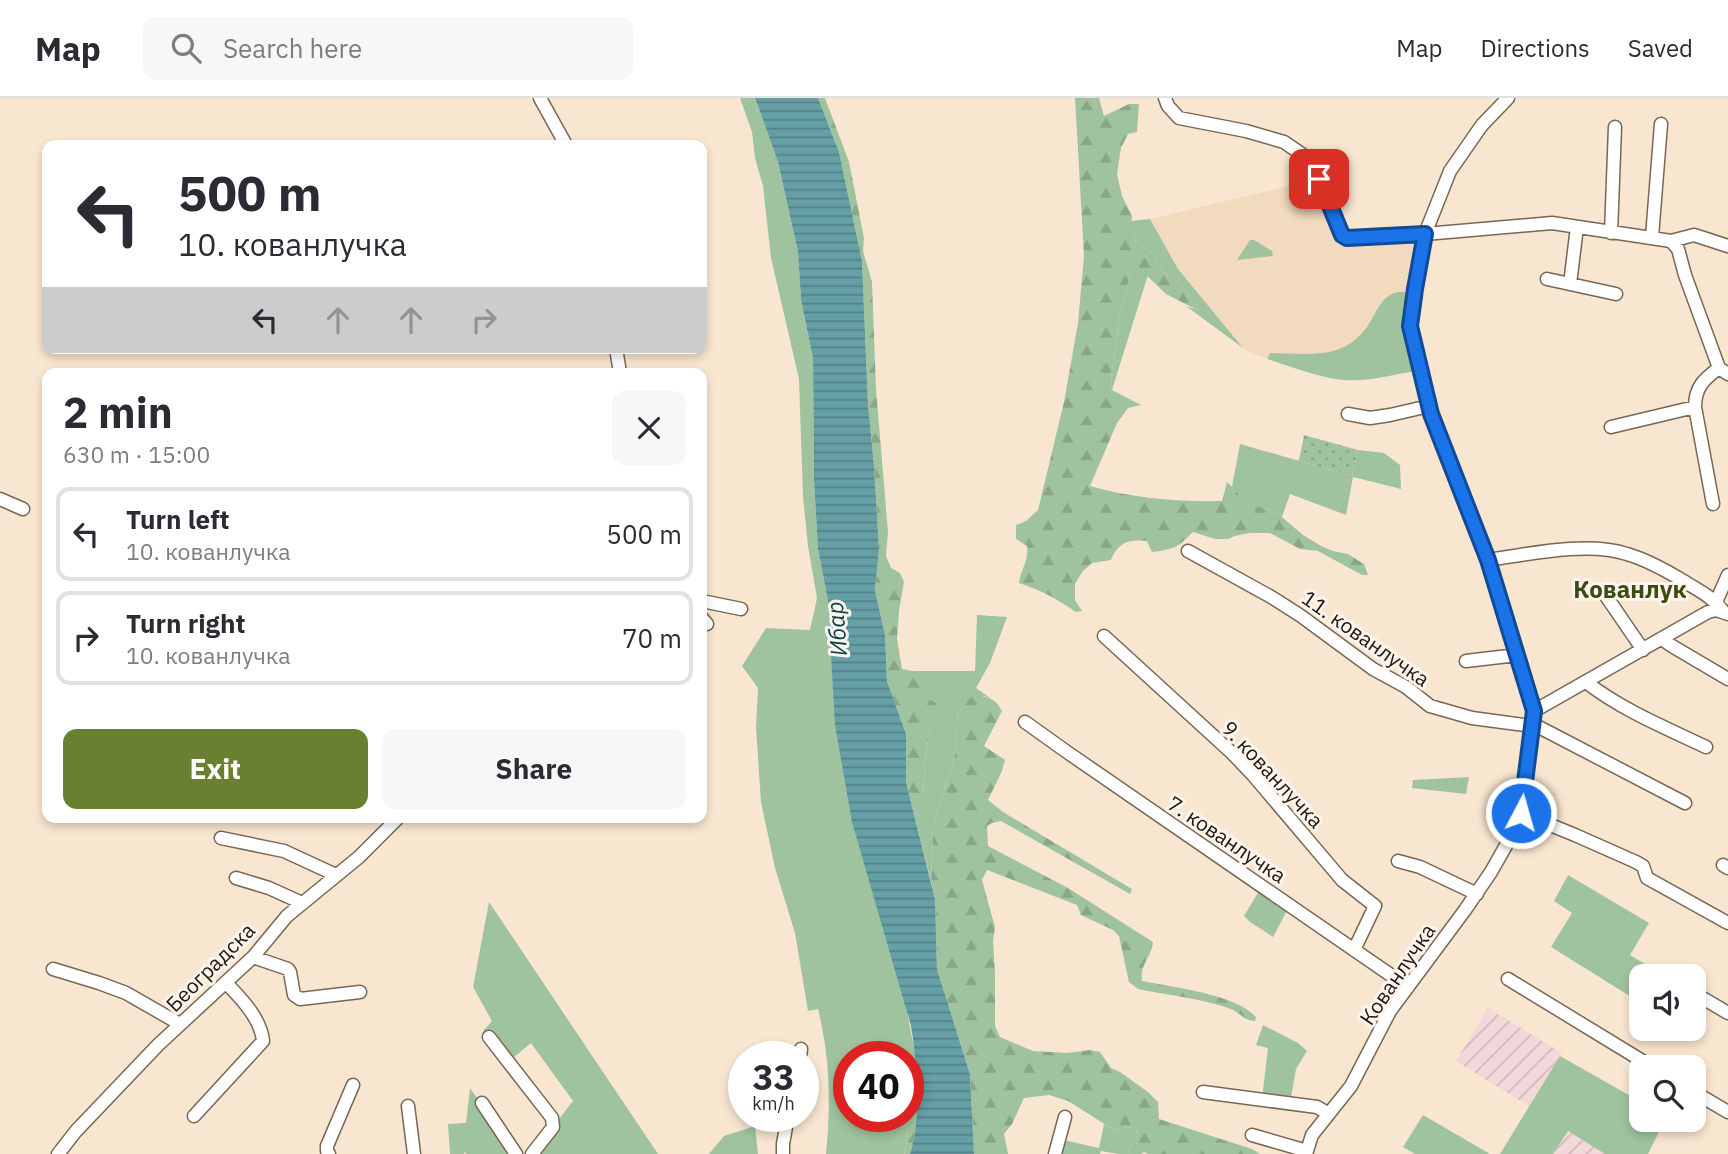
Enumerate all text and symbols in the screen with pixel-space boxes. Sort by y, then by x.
search box [143,17,633,80]
text: Map [35,27,101,70]
icon: search [167,29,205,67]
text: Search here [223,31,362,65]
text: Map [1396,32,1442,64]
text: Directions [1480,32,1590,64]
text: Saved [1628,32,1693,64]
pin [1289,149,1349,209]
icon: arrive [1300,160,1338,198]
text: 500 m [178,161,322,224]
icon: left [63,168,154,259]
text: 10. кованлучка [178,223,407,265]
icon: left [246,301,284,339]
icon: ahead [319,301,357,339]
icon: ahead [392,301,430,339]
icon: right [465,301,503,339]
text: 2 min [63,385,173,440]
button: close [612,391,686,465]
text: 630 m · 15:00 [63,439,210,469]
text: Turn left [126,502,229,536]
icon: left [67,515,105,553]
text: 500 m [606,517,682,551]
text: 10. кованлучка [126,536,291,566]
district label: Кованлук [1573,573,1687,605]
street label: 11. кованлучка [1296,583,1436,693]
water label: Ибар [819,600,853,658]
text: Turn right [126,606,245,640]
icon: right [67,619,105,657]
text: 70 m [622,621,682,655]
text: 10. кованлучка [126,640,291,670]
street label: 9. кованлучка [1216,714,1330,834]
button: Exit [63,729,368,809]
button: Share [382,729,686,809]
position arrow [1484,776,1558,850]
street label: 7. кованлучка [1162,789,1292,889]
street label: Београдска [159,916,261,1018]
street label: Кованлучка [1353,918,1441,1030]
map controls [1629,964,1706,1132]
button: sound [1629,964,1706,1041]
speed limit sign: 40 [833,1041,924,1132]
text: 33 [752,1054,795,1100]
button: search [1629,1055,1706,1132]
text: km/h [752,1092,795,1115]

